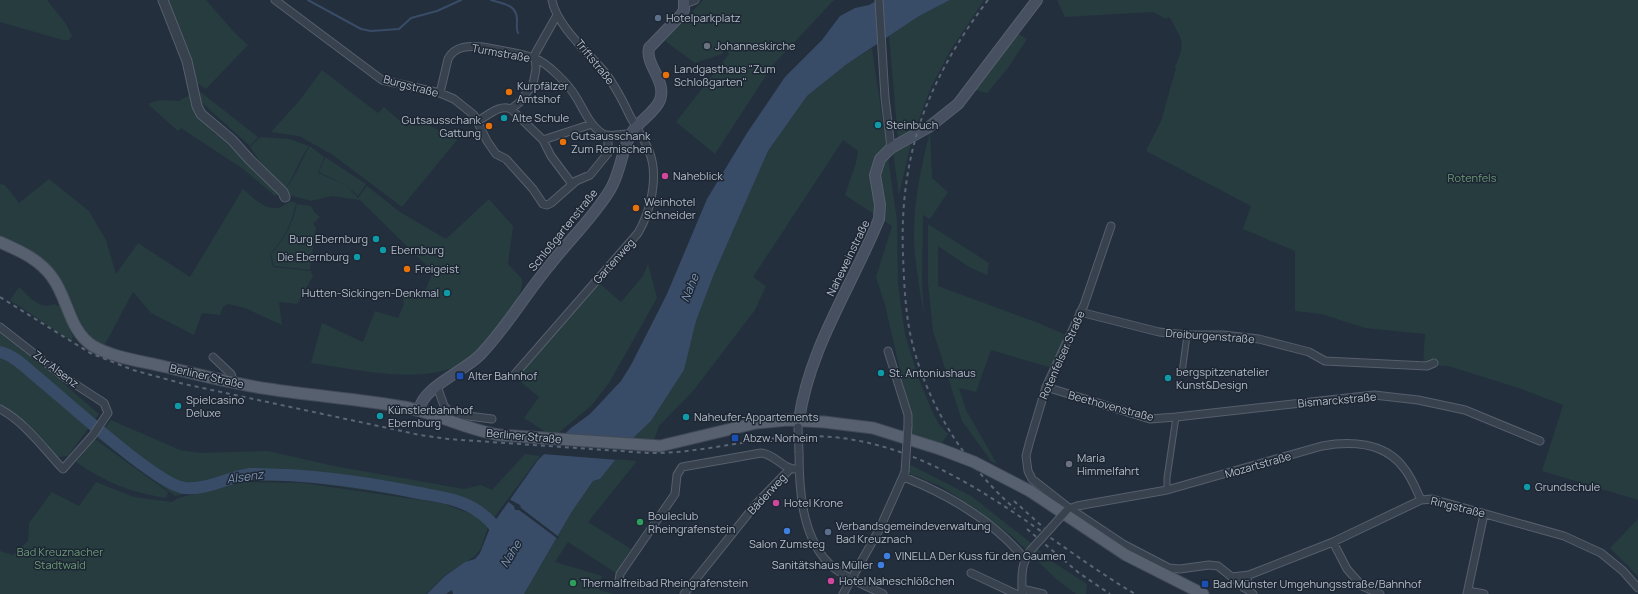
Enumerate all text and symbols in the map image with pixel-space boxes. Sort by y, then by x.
place label: Hotelparkplatz [666,10,741,25]
marker: Hotelparkplatz [653,13,663,23]
street label: Triftstraße [573,36,619,88]
place label: Johanneskirche [715,38,796,53]
street label: Turmstraße [471,40,532,65]
marker: Johanneskirche [702,41,712,51]
place label: Landgasthaus "Zum Schloßgarten" [674,61,776,89]
marker: Landgasthaus "Zum Schloßgarten" [661,70,671,80]
street label: Burgstraße [382,71,441,100]
place label: Kurpfälzer Amtshof [517,78,568,106]
marker: Kurpfälzer Amtshof [504,87,514,97]
place label: Alte Schule [512,110,570,125]
place label: Gutsausschank Gattung [402,112,482,140]
marker: Alte Schule [499,113,509,123]
place label: Steinbuch [886,117,938,132]
marker: Steinbuch [873,120,883,130]
marker: Gutsausschank Gattung [484,121,494,131]
place label: Gutsausschank Zum Remischen [571,128,652,156]
marker: Gutsausschank Zum Remischen [558,137,568,147]
place label: Naheblick [673,168,723,183]
park label: Rotenfels [1448,170,1497,185]
marker: Naheblick [660,171,670,181]
street label: Schloßgartenstraße [525,185,601,274]
place label: Weinhotel Schneider [644,194,696,222]
marker: Weinhotel Schneider [631,203,641,213]
street label: Naheweinstraße [823,217,873,298]
place label: Burg Ebernburg [289,231,368,246]
marker: Burg Ebernburg [371,234,381,244]
street label: Gartenweg [589,235,638,286]
place label: Ebernburg [391,242,444,257]
marker: Ebernburg [378,245,388,255]
place label: Die Ebernburg [277,249,349,264]
marker: Die Ebernburg [352,252,362,262]
place label: Freigeist [415,261,459,276]
marker: Freigeist [402,264,412,274]
water label: Nahe [676,270,703,304]
place label: Hutten-Sickingen-Denkmal [302,285,439,300]
marker: Hutten-Sickingen-Denkmal [442,288,452,298]
street label: Rotenfelser Straße [1035,308,1088,401]
street label: Dreiburgenstraße [1165,325,1256,346]
street label: Zur Alsenz [30,347,82,391]
street label: Berliner Straße [169,360,246,391]
place label: bergspitzenatelier Kunst&Design [1176,364,1269,392]
place label: St. Antoniushaus [889,365,976,380]
place label: Alter Bahnhof [468,368,537,383]
marker: St. Antoniushaus [876,368,886,378]
marker: Alter Bahnhof [455,371,465,381]
marker: bergspitzenatelier Kunst&Design [1163,373,1173,383]
street label: Beethovenstraße [1067,387,1156,424]
street label: Bismarckstraße [1297,389,1377,410]
place label: Spielcasino Deluxe [186,392,245,420]
marker: Spielcasino Deluxe [173,401,183,411]
place label: Künstlerbahnhof Ebernburg [388,402,473,430]
place label: Naheufer-Appartements [694,409,819,424]
marker: Künstlerbahnhof Ebernburg [375,411,385,421]
marker: Naheufer-Appartements [681,412,691,422]
street label: Berliner Straße [486,425,563,446]
place label: Abzw. Norheim [743,430,818,445]
marker: Abzw. Norheim [730,433,740,443]
street label: Mozartstraße [1223,448,1293,481]
place label: Maria Himmelfahrt [1077,450,1139,478]
marker: Maria Himmelfahrt [1064,459,1074,469]
water label: Alsenz [225,465,266,487]
street label: Bäderweg [744,470,789,517]
place label: Grundschule [1535,479,1601,494]
marker: Grundschule [1522,482,1532,492]
street label: Ringstraße [1429,493,1487,521]
place label: Hotel Krone [784,495,844,510]
marker: Hotel Krone [771,498,781,508]
place label: Bouleclub Rheingrafenstein [648,508,735,536]
marker: Bouleclub Rheingrafenstein [635,517,645,527]
place label: Verbandsgemeindeverwaltung Bad Kreuznach [836,518,991,546]
marker: Salon Zumsteg [782,526,792,536]
marker: Verbandsgemeindeverwaltung Bad Kreuznach [823,527,833,537]
water label: Nahe [496,536,526,571]
place label: Salon Zumsteg [749,536,825,551]
park label: Bad Kreuznacher Stadtwald [17,544,103,572]
place label: VINELLA Der Kuss für den Gaumen [895,548,1065,563]
marker: VINELLA Der Kuss für den Gaumen [882,551,892,561]
place label: Sanitätshaus Müller [772,557,873,572]
marker: Sanitätshaus Müller [876,560,886,570]
place label: Hotel Naheschlößchen [839,573,955,588]
place label: Thermalfreibad Rheingrafenstein [581,575,748,590]
marker: Hotel Naheschlößchen [826,576,836,586]
place label: Bad Münster Umgehungsstraße/Bahnhof [1213,576,1422,591]
marker: Thermalfreibad Rheingrafenstein [568,578,578,588]
marker: Bad Münster Umgehungsstraße/Bahnhof [1200,579,1210,589]

